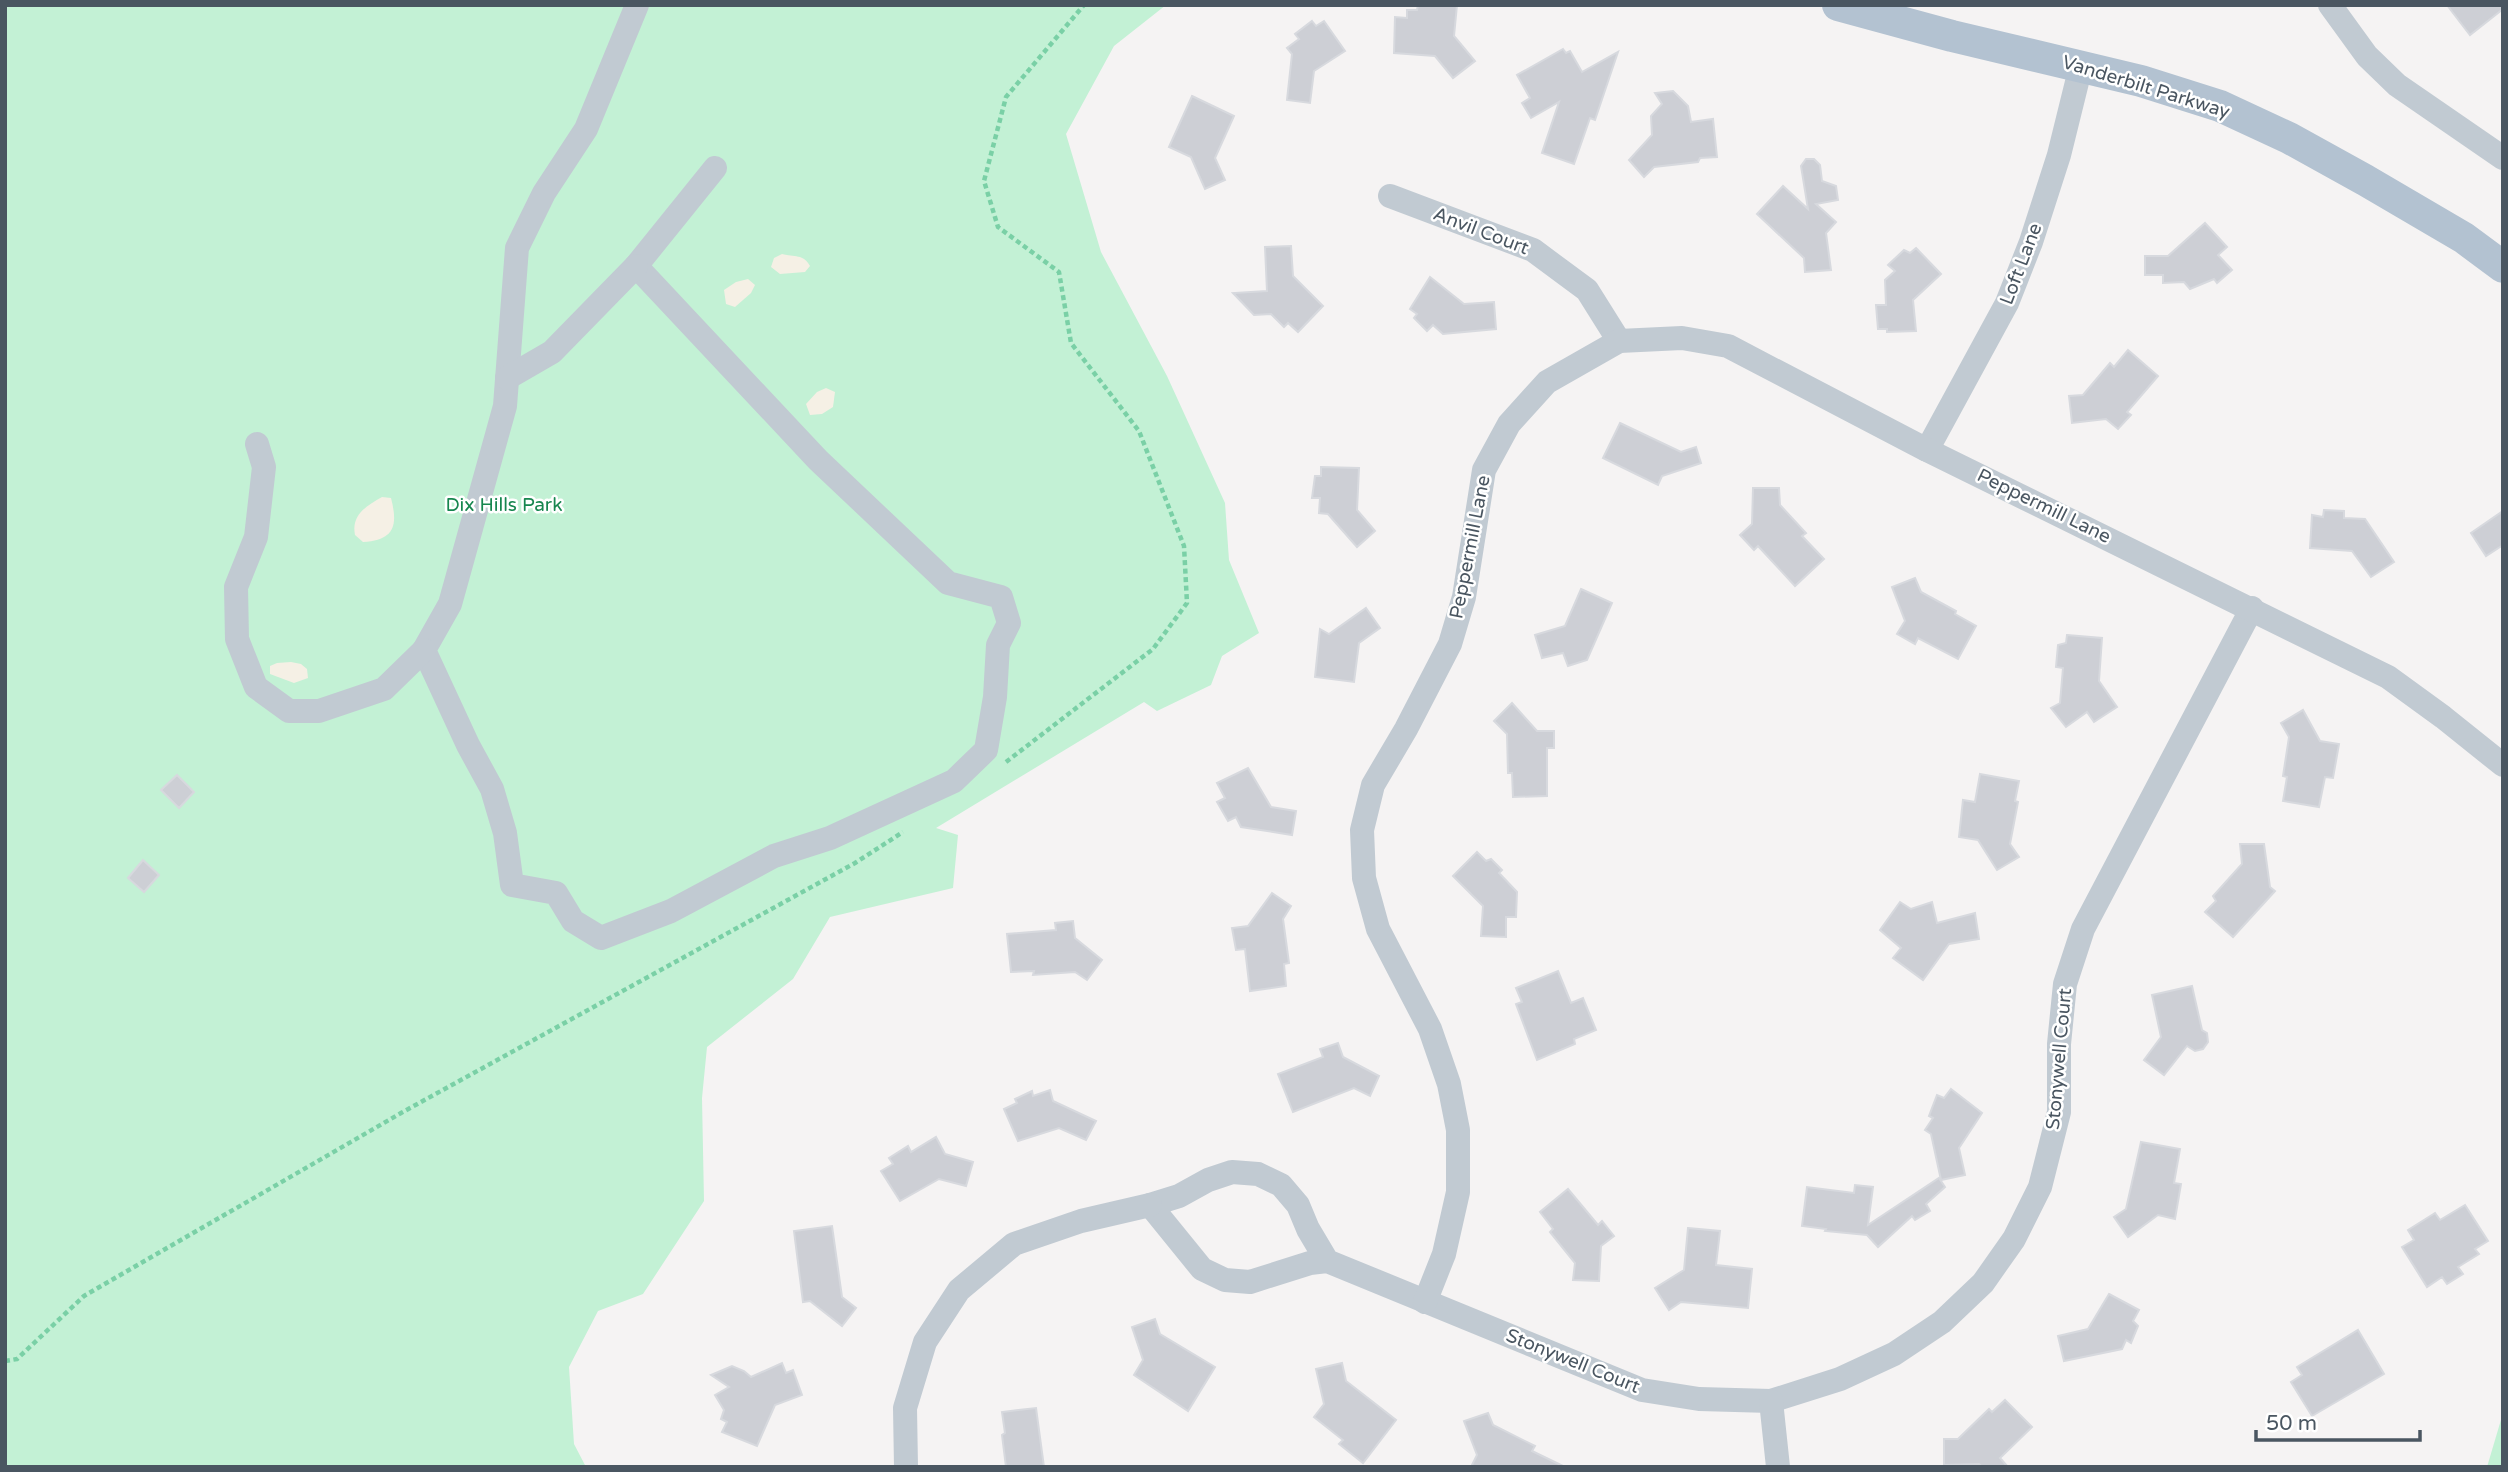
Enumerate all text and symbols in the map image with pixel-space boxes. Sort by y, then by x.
street label: Vanderbilt Parkway [2059,51,2233,123]
street label: Anvil Court [1430,203,1532,259]
street label: Loft Lane [1995,220,2047,308]
street label: Peppermill Lane [1974,464,2114,548]
street label: Peppermill Lane [1445,473,1495,621]
park label: Dix Hills Park [445,494,563,516]
street label: Stonywell Court [2042,987,2076,1131]
street label: Stonywell Court [1503,1324,1643,1398]
scale bar [2256,1398,2420,1442]
text: 50 m [2266,1411,2317,1436]

